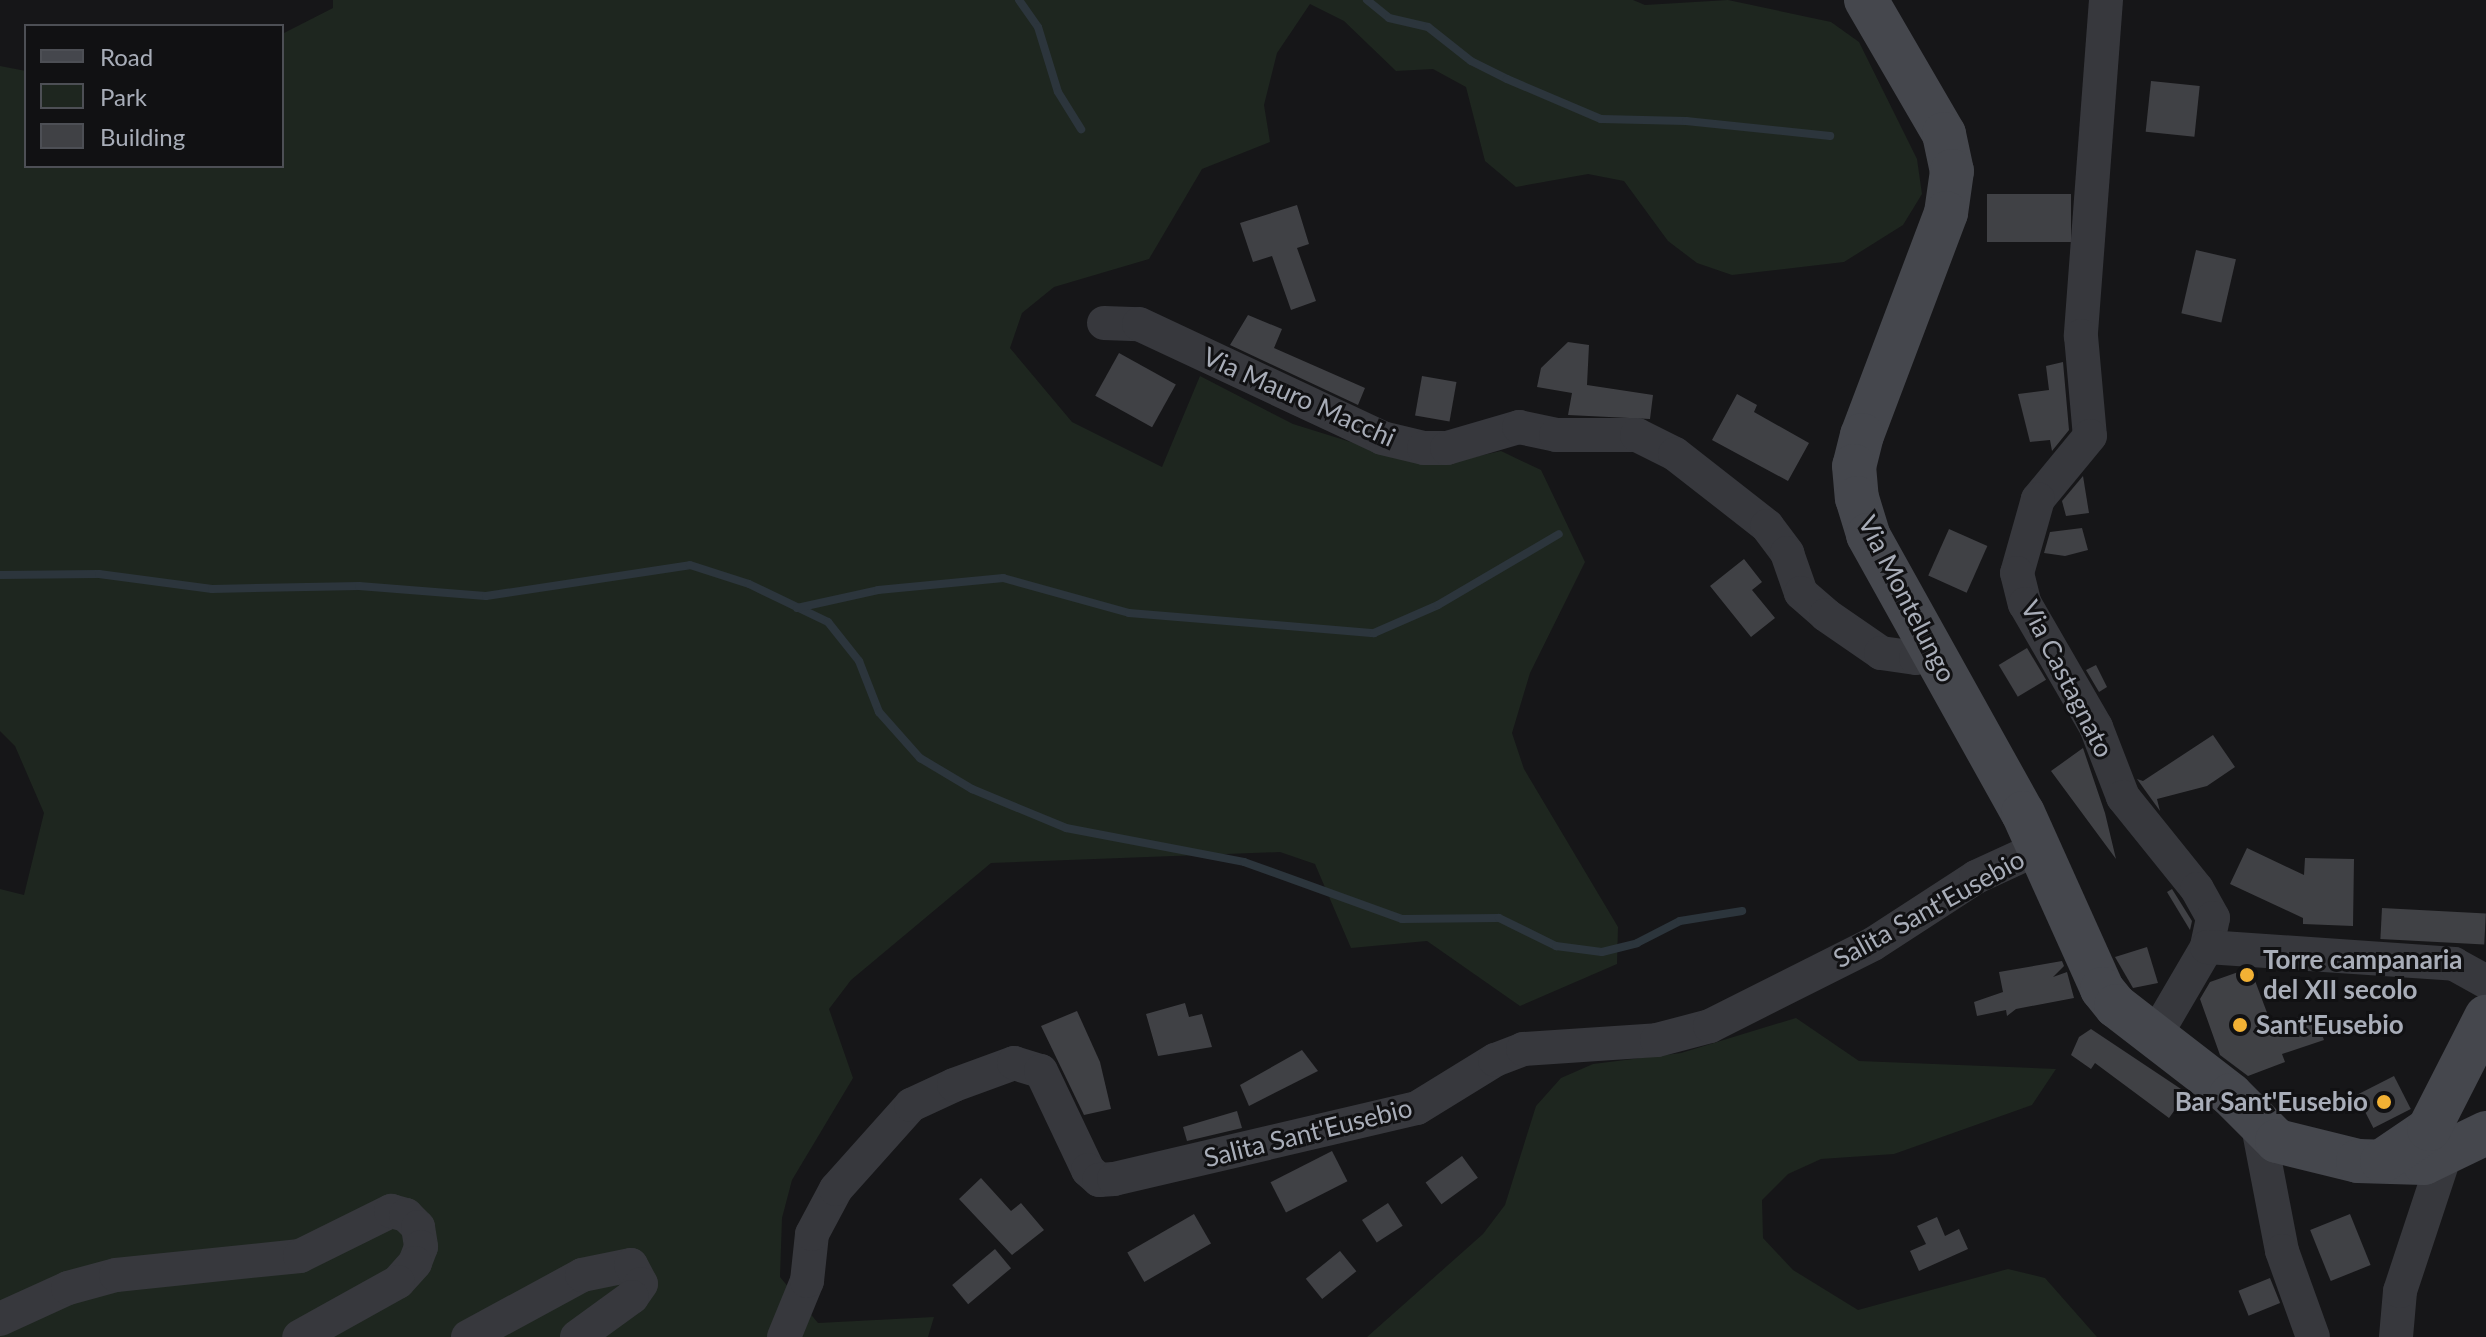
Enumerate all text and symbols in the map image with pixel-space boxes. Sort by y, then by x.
legend [24,24,284,168]
text: Road [100,42,153,71]
text: Park [100,82,147,111]
text: Building [100,122,185,151]
street label: Via Mauro Macchi [1198,341,1400,453]
street label: Via Montelungo [1852,511,1962,687]
street label: Via Castagnato [2014,595,2120,763]
street label: Salita Sant'Eusebio [1828,844,2030,974]
place label: Torre campanaria del XII secolo [2263,944,2462,1006]
marker: Torre campanaria del XII secolo [2238,966,2256,984]
place label: Sant'Eusebio [2256,1009,2404,1041]
marker: Sant'Eusebio [2231,1016,2249,1034]
place label: Bar Sant'Eusebio [2174,1086,2368,1118]
street label: Salita Sant'Eusebio [1201,1092,1415,1174]
marker: Bar Sant'Eusebio [2375,1093,2393,1111]

